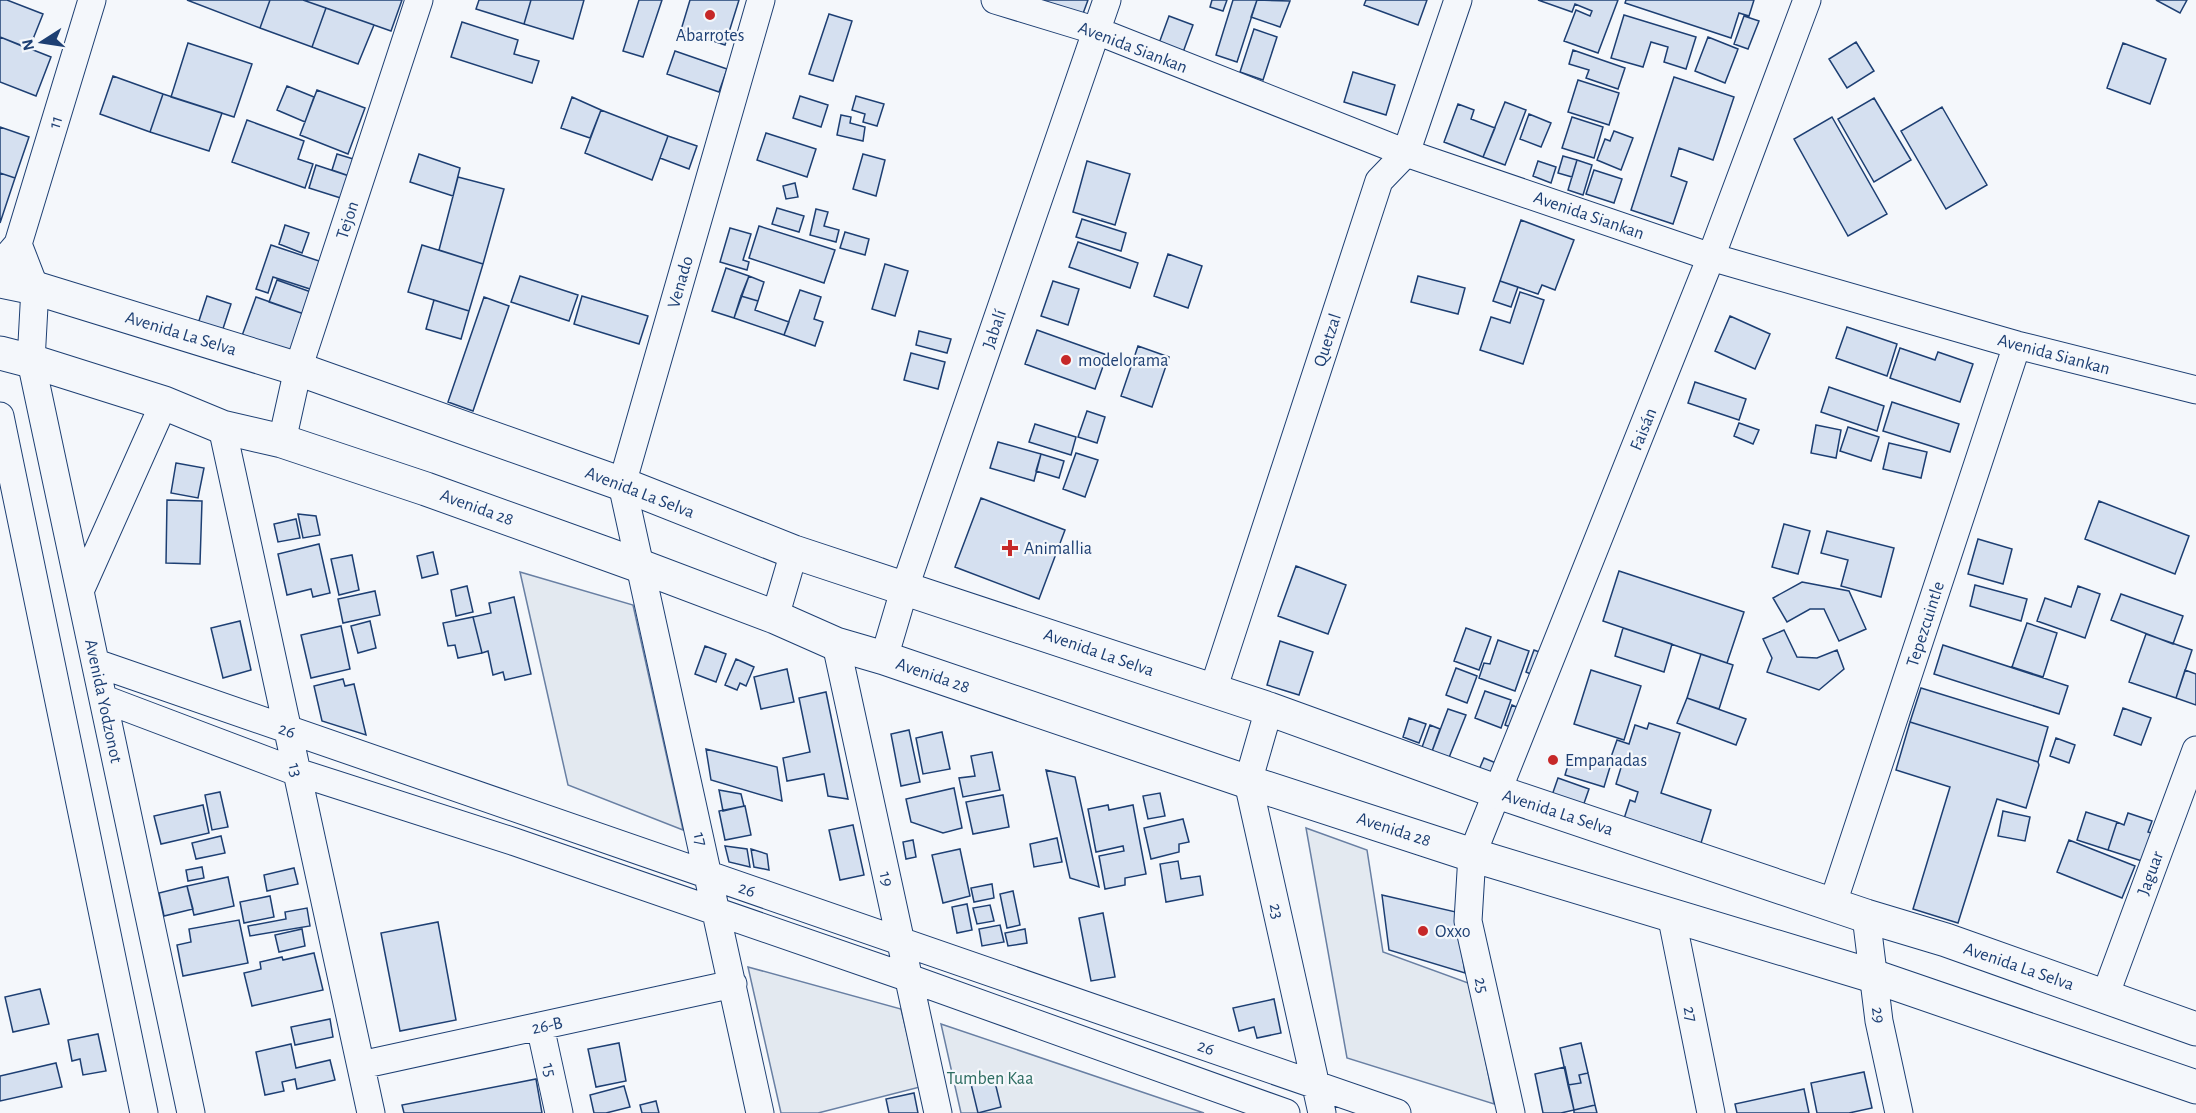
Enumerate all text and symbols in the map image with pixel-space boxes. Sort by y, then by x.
marker: Abarrotes [703,8,717,22]
north arrow [12,12,72,72]
street label: Avenida Siankan [1075,19,1190,77]
place label: Abarrotes [676,27,744,45]
text: N [19,38,37,52]
street label: 11 [46,114,66,131]
street label: Avenida Siankan [1531,189,1646,243]
street label: Tejon [333,199,362,241]
street label: Venado [665,254,697,310]
street label: Jabalí [980,307,1010,351]
street label: Avenida La Selva [123,308,238,359]
street label: Quetzal [1311,311,1345,369]
street label: Avenida Siankan [1996,331,2112,379]
place label: modelorama [1078,352,1168,370]
marker: modelorama [1059,353,1073,367]
street label: Faisán [1627,406,1661,453]
street label: Avenida La Selva [583,464,697,522]
street label: Avenida 28 [438,486,516,530]
marker: Animallia [1001,539,1019,557]
place label: Animallia [1024,540,1092,558]
street label: Tepezcuintle [1904,579,1948,669]
street label: Avenida La Selva [1041,626,1156,680]
street label: Avenida Yodzonot [81,638,125,765]
street label: Avenida 28 [893,655,972,697]
street label: 26 [276,720,297,742]
place label: Empanadas [1565,752,1647,770]
marker: Empanadas [1546,753,1560,767]
street label: 13 [285,762,305,779]
street label: Avenida La Selva [1500,787,1615,839]
street label: Avenida 28 [1354,810,1433,850]
street label: 17 [690,831,710,848]
street label: Jaguar [2135,849,2167,898]
street label: 19 [876,870,896,888]
street label: 26 [736,879,757,901]
street label: 23 [1266,902,1287,921]
place label: Oxxo [1435,923,1471,941]
marker: Oxxo [1416,924,1430,938]
street label: Avenida La Selva [1961,940,2076,994]
street label: 25 [1470,976,1492,995]
street label: 27 [1680,1005,1700,1024]
street label: 29 [1868,1006,1888,1025]
street label: 26-B [530,1014,564,1038]
street label: 26 [1195,1037,1216,1059]
street label: 15 [539,1062,559,1079]
park label: Tumben Kaa [947,1070,1034,1088]

